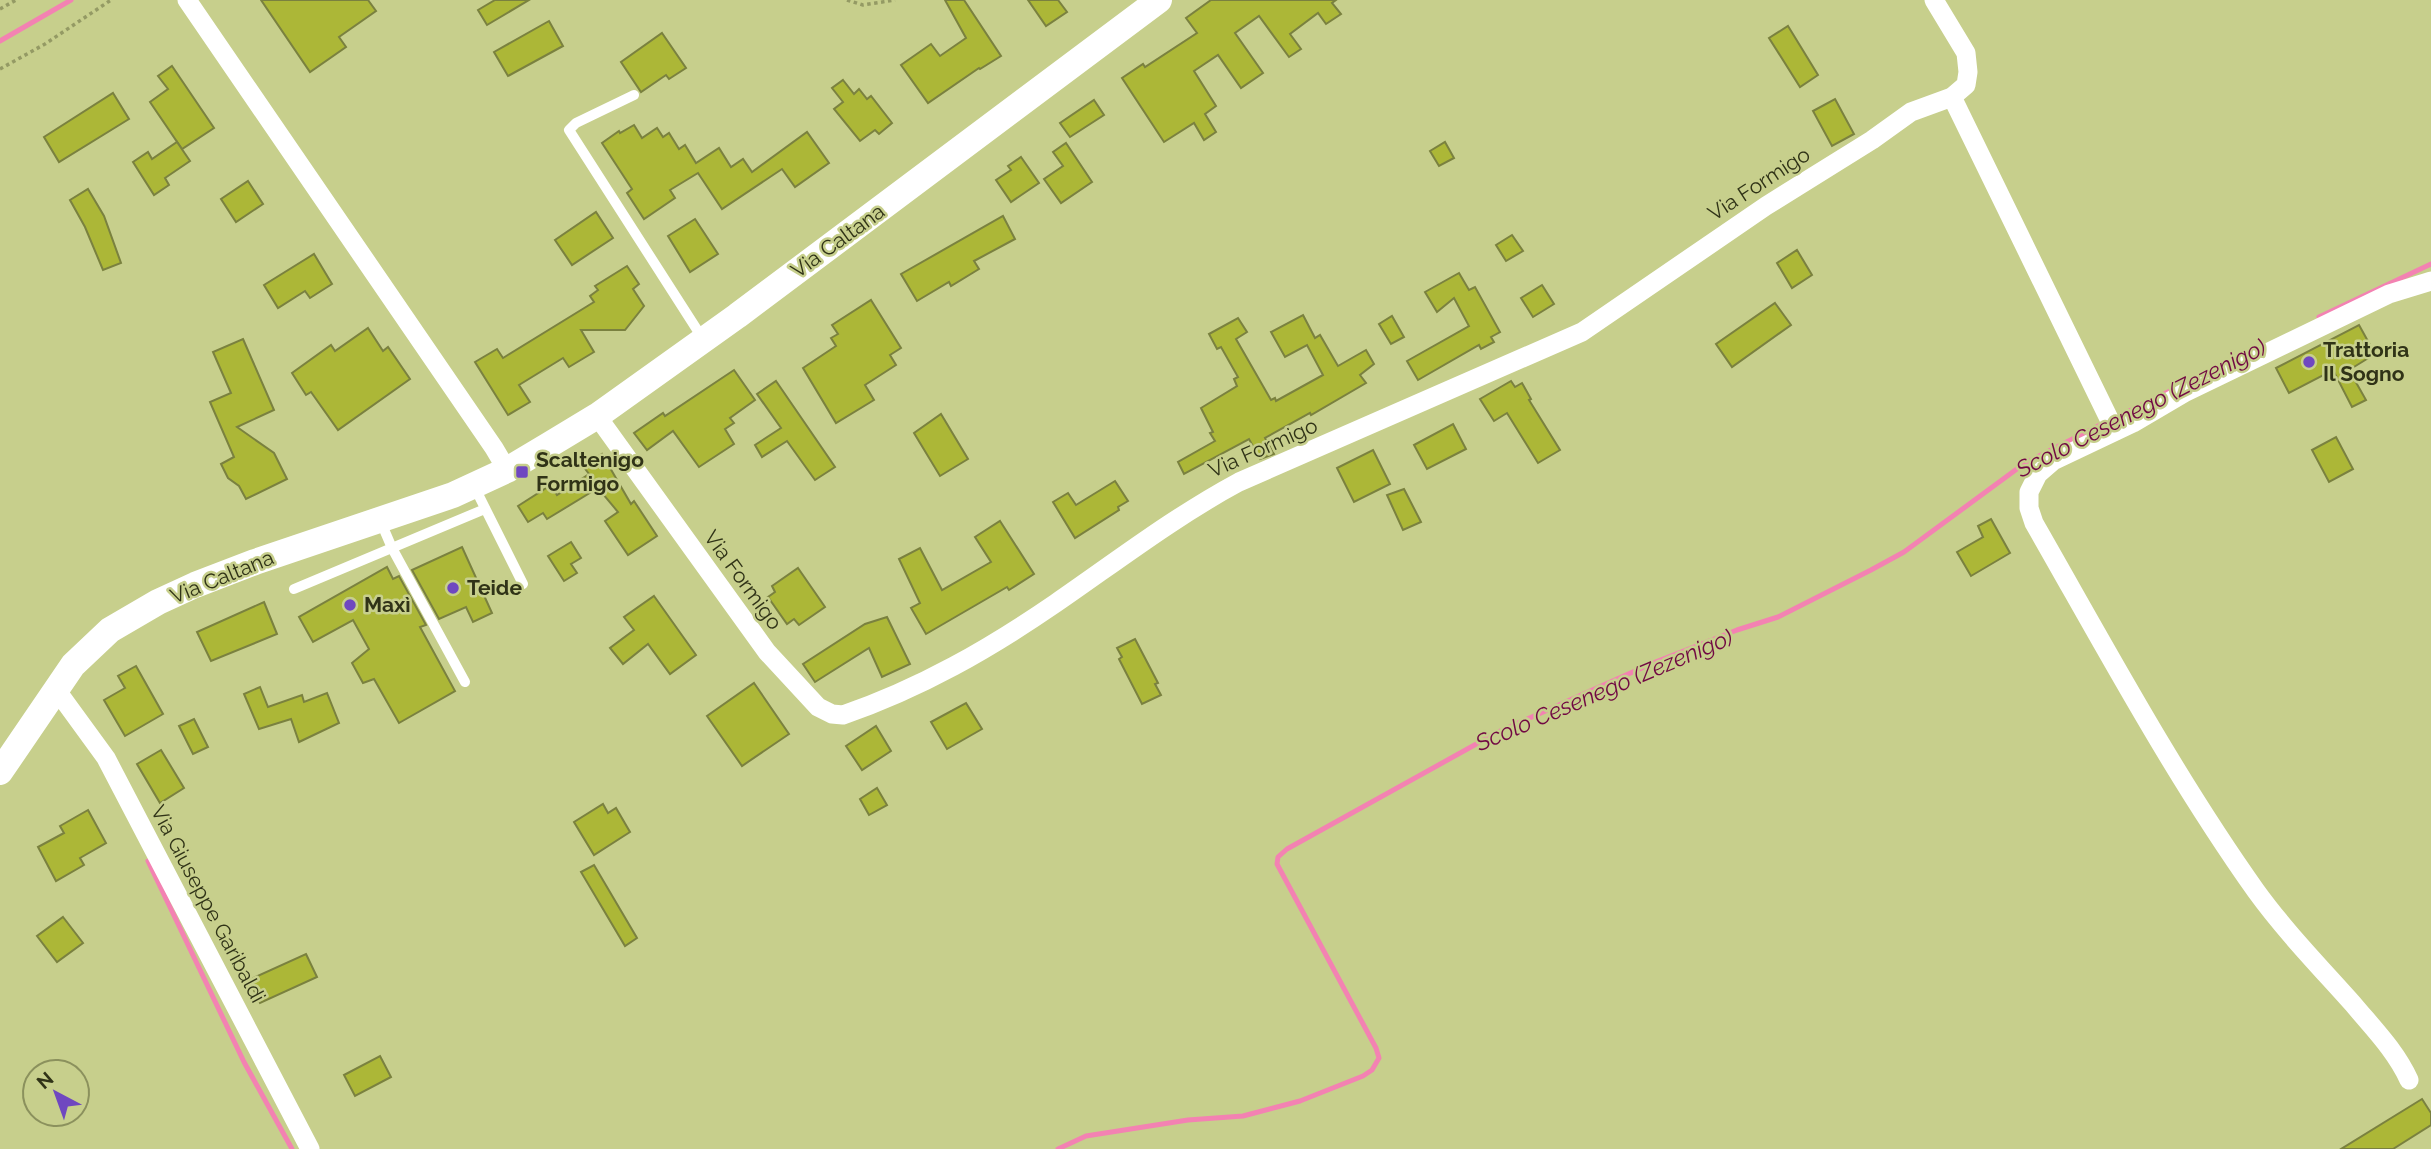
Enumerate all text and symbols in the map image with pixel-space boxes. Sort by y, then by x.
street label: Via Formigo [1703,141,1814,226]
street label: Via Caltana [786,198,889,283]
water label: Scolo Cesenego (Zezenigo) [2010,333,2270,483]
place label: Trattoria Il Sogno [2323,337,2409,386]
marker: Trattoria Il Sogno [2301,354,2317,370]
street label: Via Formigo [1204,412,1321,483]
place label: Scaltenigo Formigo [536,447,644,496]
marker: Scaltenigo Formigo [514,464,530,480]
street label: Via Formigo [699,525,788,634]
street label: Via Caltana [166,544,277,609]
place label: Teide [467,575,522,600]
marker: Teide [445,580,461,596]
place label: Maxì [364,592,411,617]
marker: Maxì [342,597,358,613]
water label: Scolo Cesenego (Zezenigo) [1470,623,1736,756]
street label: Via Giuseppe Garibaldi [146,801,271,1007]
north arrow [21,1058,91,1128]
text: N [32,1067,58,1093]

